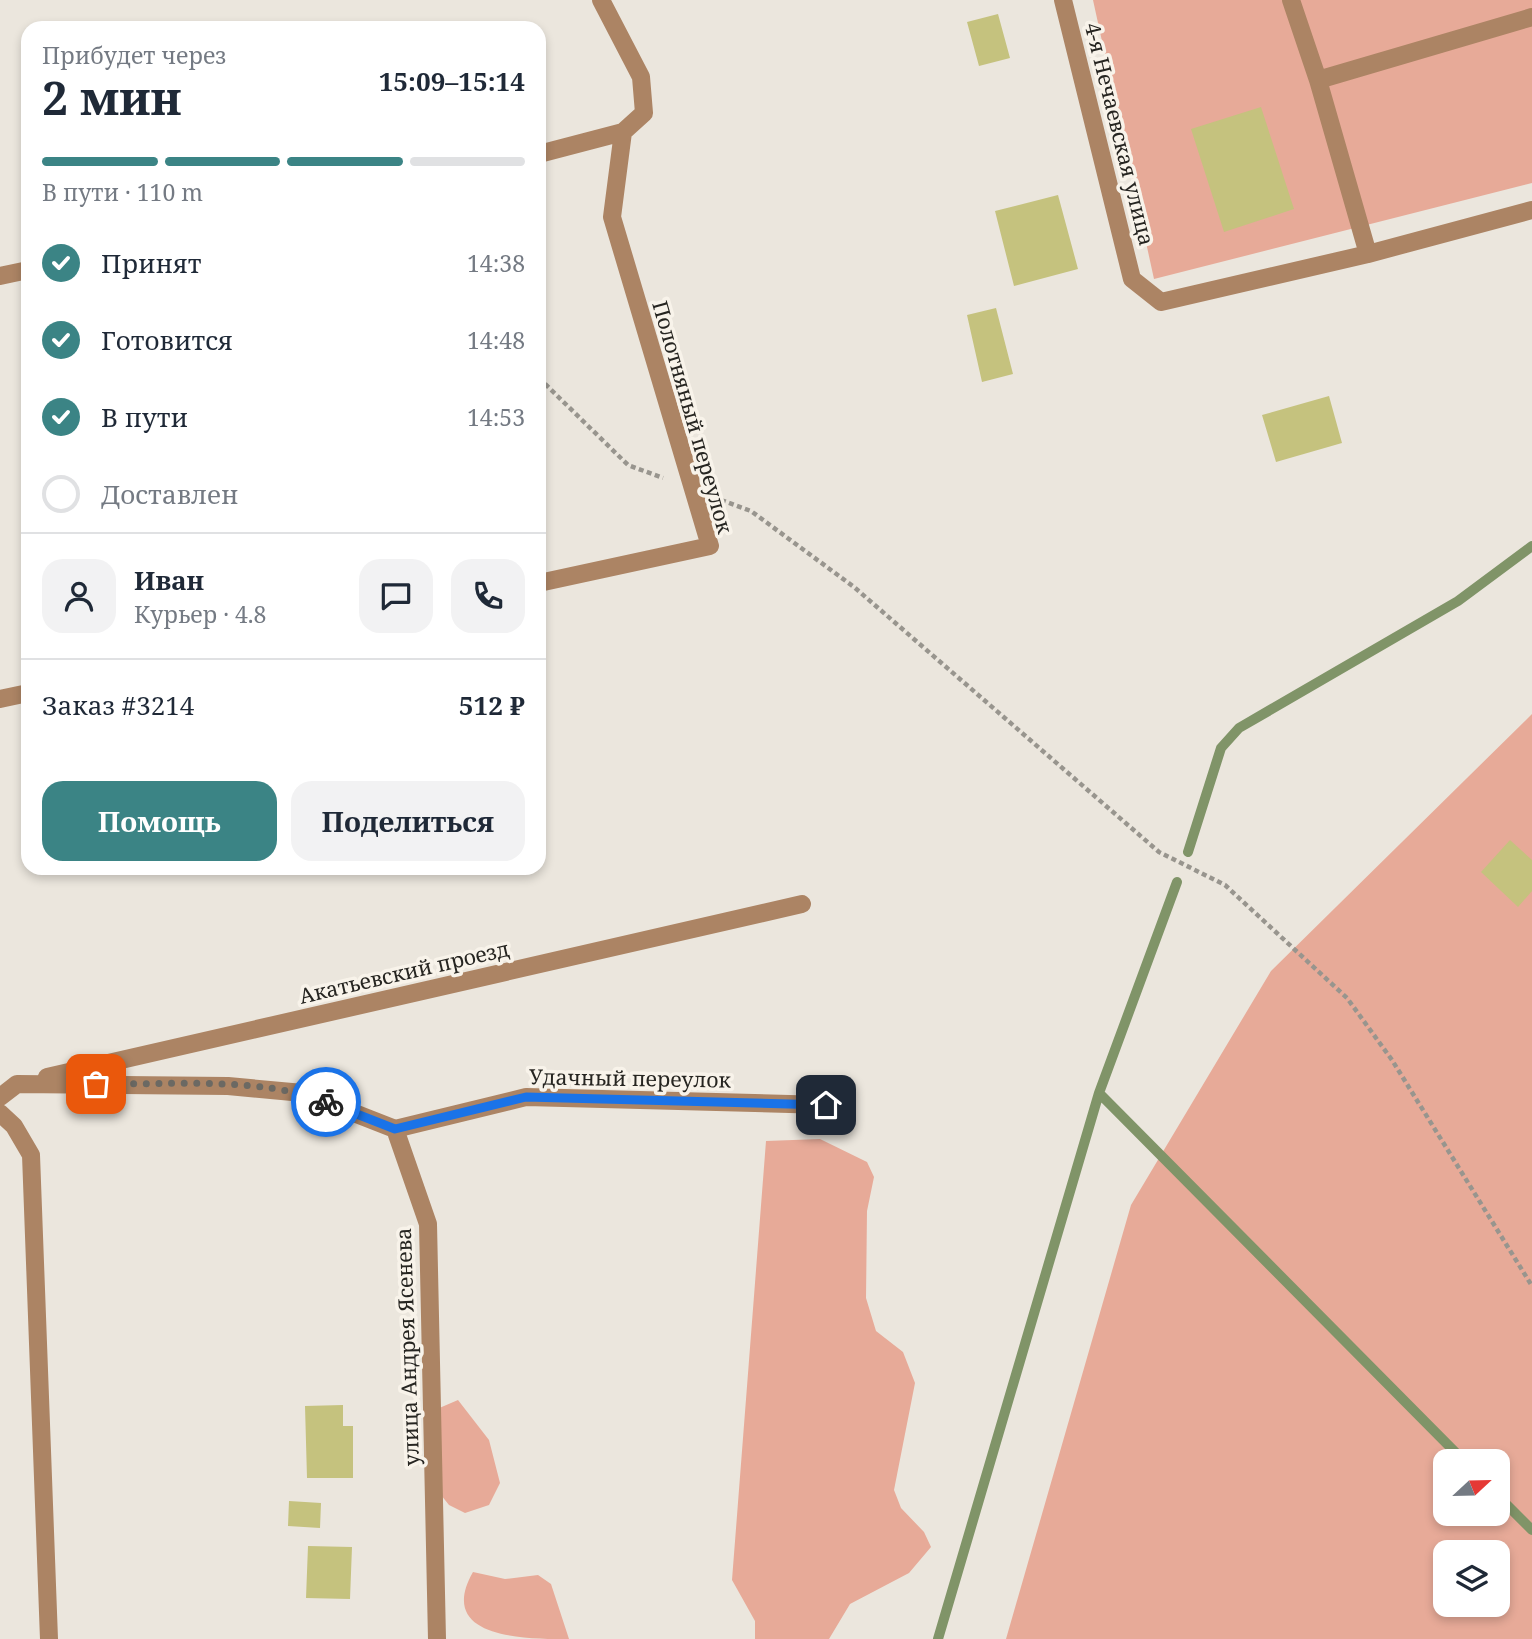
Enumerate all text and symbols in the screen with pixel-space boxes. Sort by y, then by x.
street label: 4-я Нечаевская улица [1079,20,1161,248]
text: Прибудет через [42,39,226,71]
text: 15:09–15:14 [379,63,525,99]
text: 2 мин [42,66,181,128]
text: В пути · 110 m [42,176,203,208]
icon: check [42,244,80,282]
text: Принят [101,245,202,281]
text: 14:38 [467,247,525,279]
street label: Полотняный переулок [646,297,740,537]
icon: check [42,321,80,359]
text: Готовится [101,322,233,358]
text: 14:48 [467,324,525,356]
icon: check [42,398,80,436]
text: В пути [101,399,188,435]
text: 14:53 [467,401,525,433]
text: Доставлен [101,476,238,512]
button: person [42,559,116,633]
button: chat [359,559,433,633]
button: phone [451,559,525,633]
text: Иван [134,562,204,598]
text: Курьер · 4.8 [134,598,266,630]
text: Заказ #3214 [42,687,194,723]
text: 512 ₽ [459,687,525,723]
button: Помощь [42,781,277,861]
button: Поделиться [291,781,525,861]
street label: Акатьевский проезд [296,934,512,1010]
pin [66,1054,126,1114]
street label: Удачный переулок [529,1062,732,1094]
icon: bag [77,1065,115,1103]
courier [291,1067,361,1137]
pin [796,1075,856,1135]
icon: bike [307,1083,345,1121]
icon: home [807,1086,845,1124]
street label: улица Андрея Ясенева [389,1227,425,1467]
north arrow [1433,1449,1510,1526]
map controls [1433,1449,1510,1617]
button: layers [1433,1540,1510,1617]

